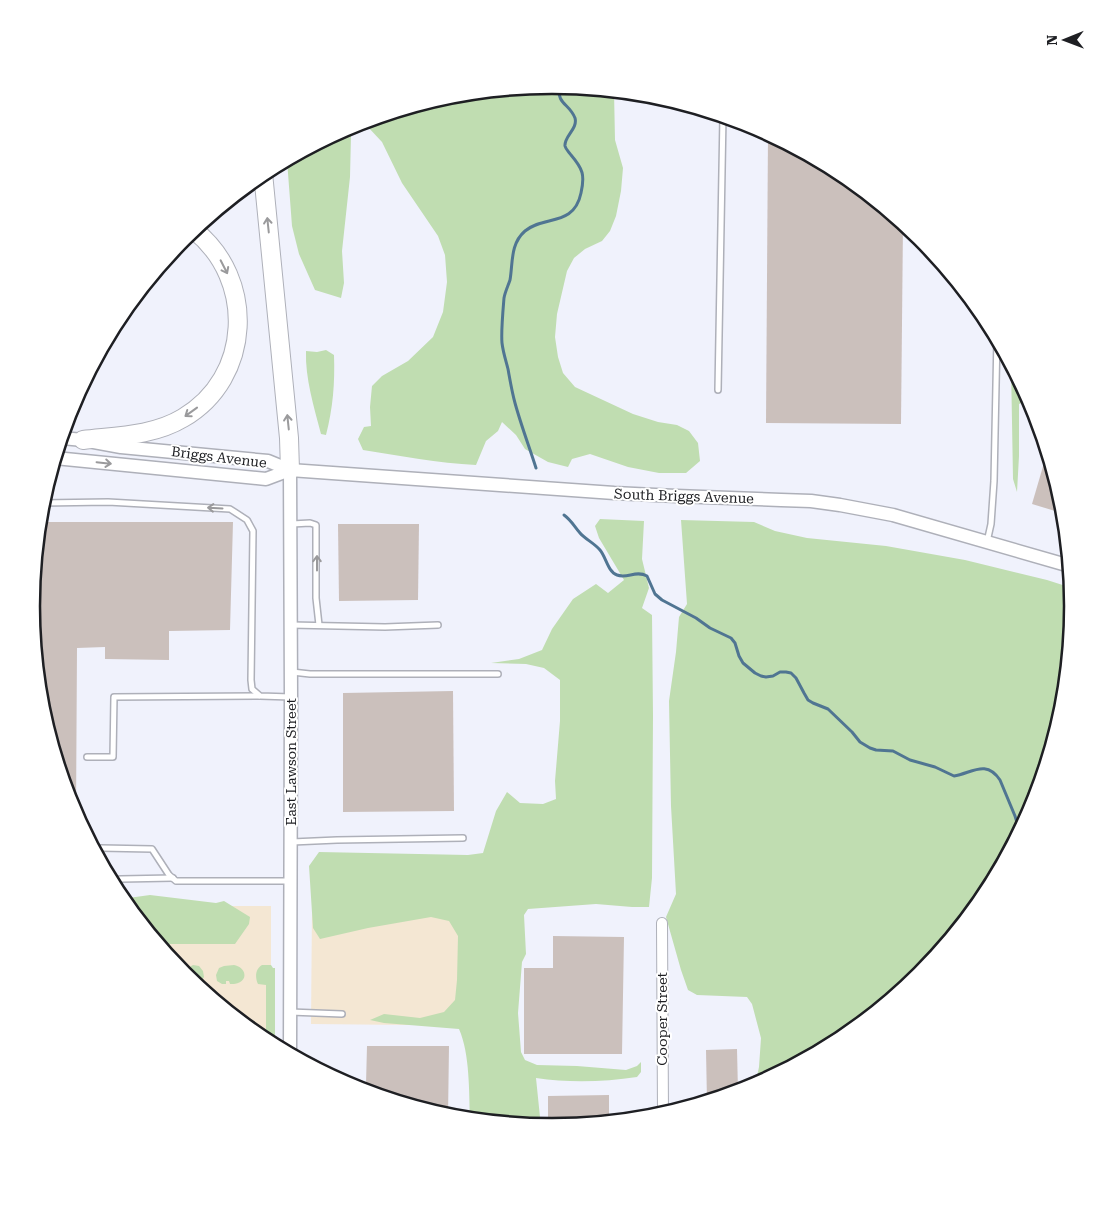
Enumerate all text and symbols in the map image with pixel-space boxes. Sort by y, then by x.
north arrow [1040,15,1090,65]
text: N [1044,34,1060,46]
one-way arrow [263,217,273,233]
one-way arrow [219,260,229,275]
one-way arrow [184,407,198,417]
one-way arrow [283,414,292,430]
street label: Briggs Avenue [170,443,268,471]
one-way arrow [96,458,112,468]
street label: South Briggs Avenue [614,486,755,506]
one-way arrow [207,504,223,513]
one-way arrow [312,555,321,571]
street label: East Lawson Street [283,698,299,826]
street label: Cooper Street [654,972,670,1066]

